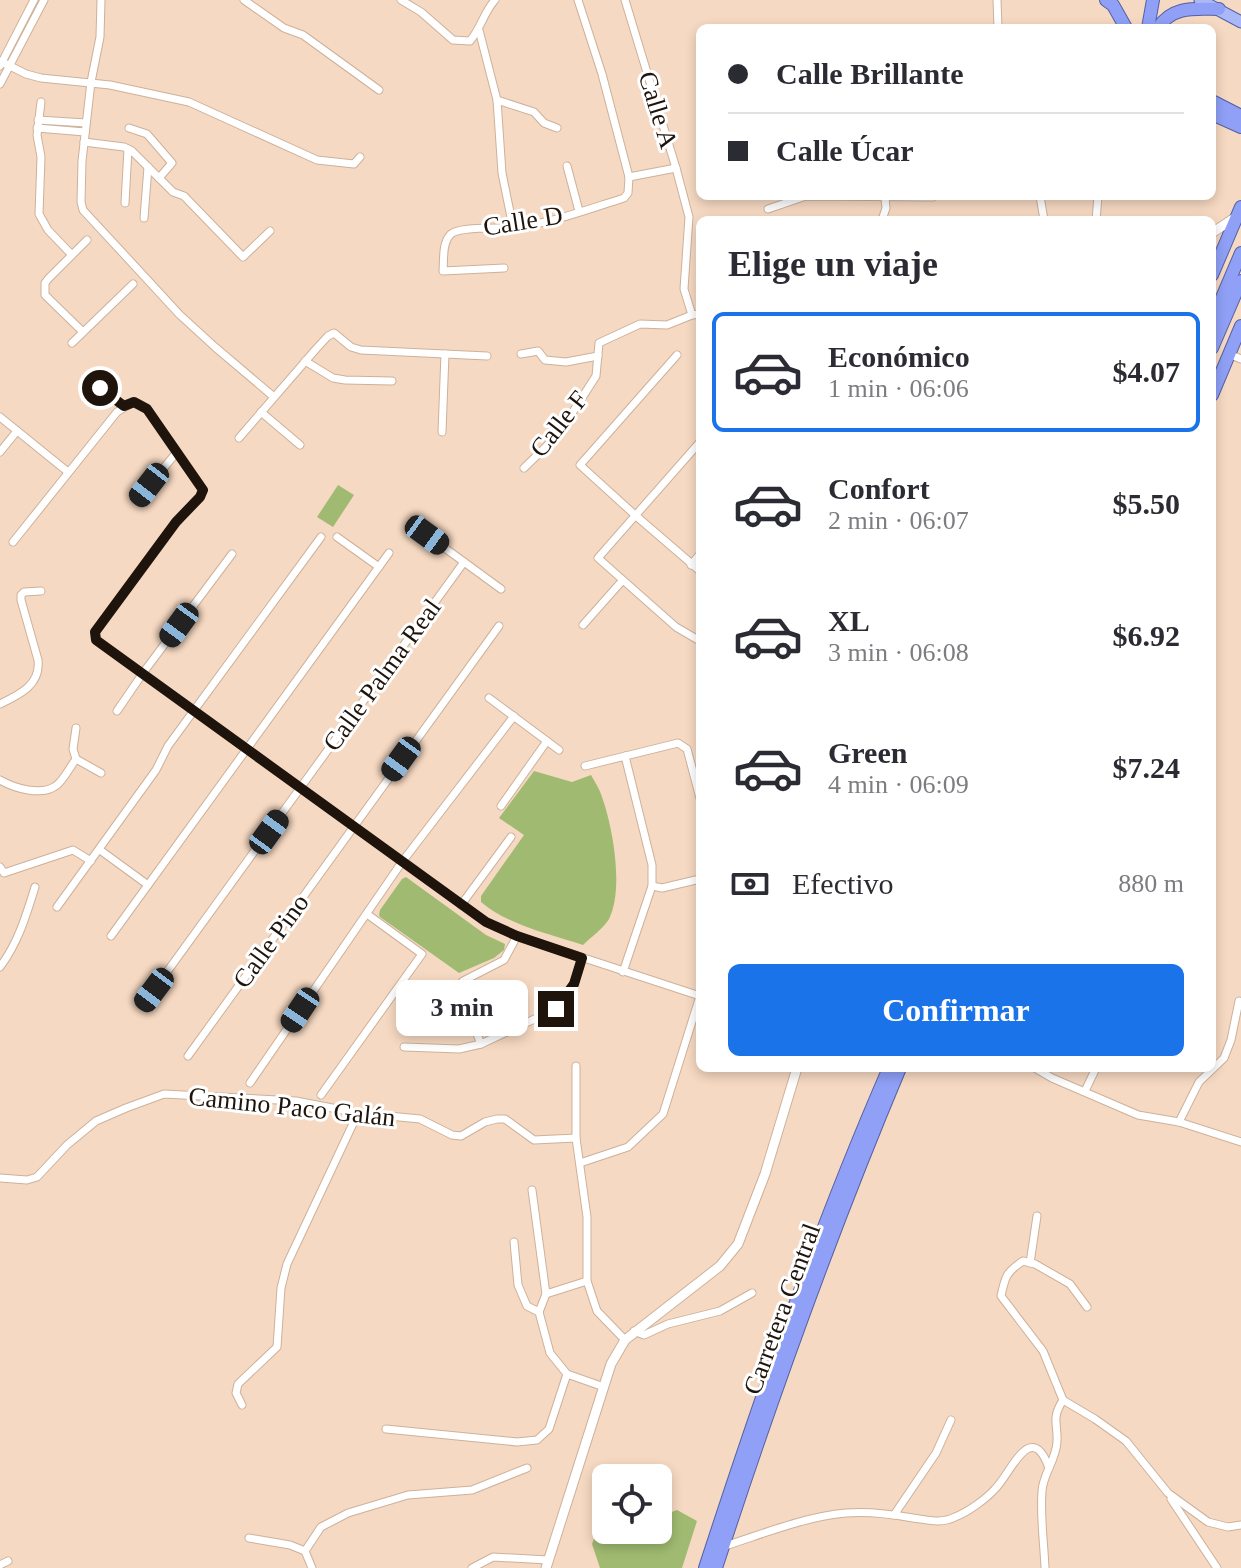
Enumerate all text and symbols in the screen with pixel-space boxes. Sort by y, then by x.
text: Calle Brillante [776,57,963,90]
street label: Calle A [633,68,683,152]
text: Calle Úcar [776,134,913,167]
street label: Calle D [481,200,565,242]
text: Elige un viaje [728,244,938,284]
icon: car [732,336,804,408]
text: Económico [828,340,970,373]
text: $4.07 [1113,355,1180,388]
route start [82,370,118,406]
text: 1 min · 06:06 [828,374,969,403]
street label: Calle F [524,385,594,463]
car [125,459,173,511]
icon: car [732,468,804,540]
text: Confort [828,472,930,505]
text: $5.50 [1113,487,1180,520]
text: 2 min · 06:07 [828,506,969,535]
car [401,511,453,559]
street label: Calle Palma Real [317,593,447,757]
car [155,599,203,651]
icon: car [732,600,804,672]
text: XL [828,604,870,637]
text: $6.92 [1113,619,1180,652]
text: 3 min · 06:08 [828,638,969,667]
icon: car [732,732,804,804]
car [377,733,425,785]
text: Green [828,736,907,769]
text: $7.24 [1113,751,1180,784]
text: 4 min · 06:09 [828,770,969,799]
car [245,806,293,858]
icon: cash [728,862,772,906]
text: Efectivo [792,867,894,900]
text: 880 m [1118,869,1184,898]
street label: Calle Pino [227,888,315,994]
car [130,964,178,1016]
button: Confirmar [728,964,1184,1056]
callout: 3 min [396,981,528,1037]
car [277,983,323,1037]
route end [538,991,574,1027]
text: 3 min [431,993,493,1022]
street label: Camino Paco Galán [187,1082,397,1132]
street label: Carretera Central [738,1220,826,1398]
map controls [592,1464,672,1544]
button: locate [592,1464,672,1544]

